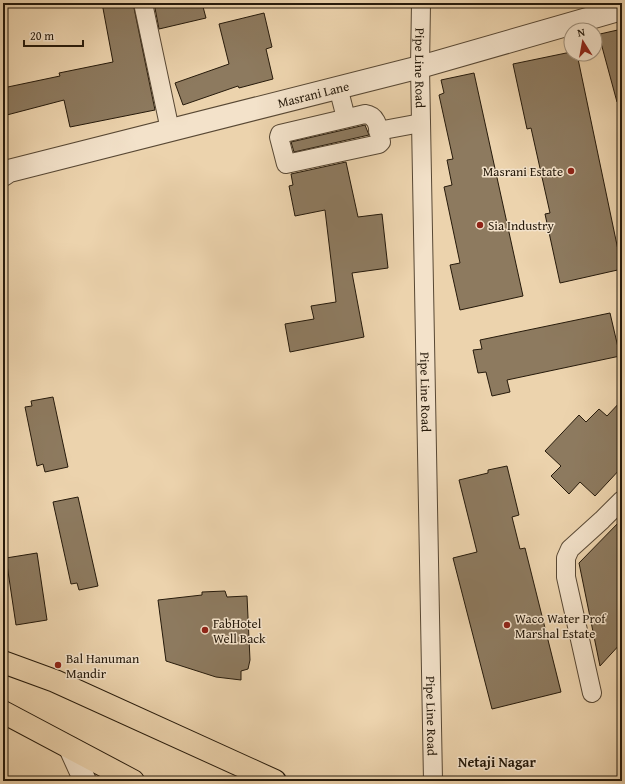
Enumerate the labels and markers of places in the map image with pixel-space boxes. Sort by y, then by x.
place label: Masrani Estate [483,162,563,181]
marker: Masrani Estate [566,166,576,176]
place label: Sia Industry [488,216,554,235]
marker: Sia Industry [475,220,485,230]
place label: Waco Water Prof Marshal Estate [515,609,607,643]
place label: FabHotel Well Back [213,614,266,648]
marker: Waco Water Prof Marshal Estate [502,620,512,630]
marker: FabHotel Well Back [200,625,210,635]
place label: Bal Hanuman Mandir [66,649,140,683]
marker: Bal Hanuman Mandir [53,660,63,670]

